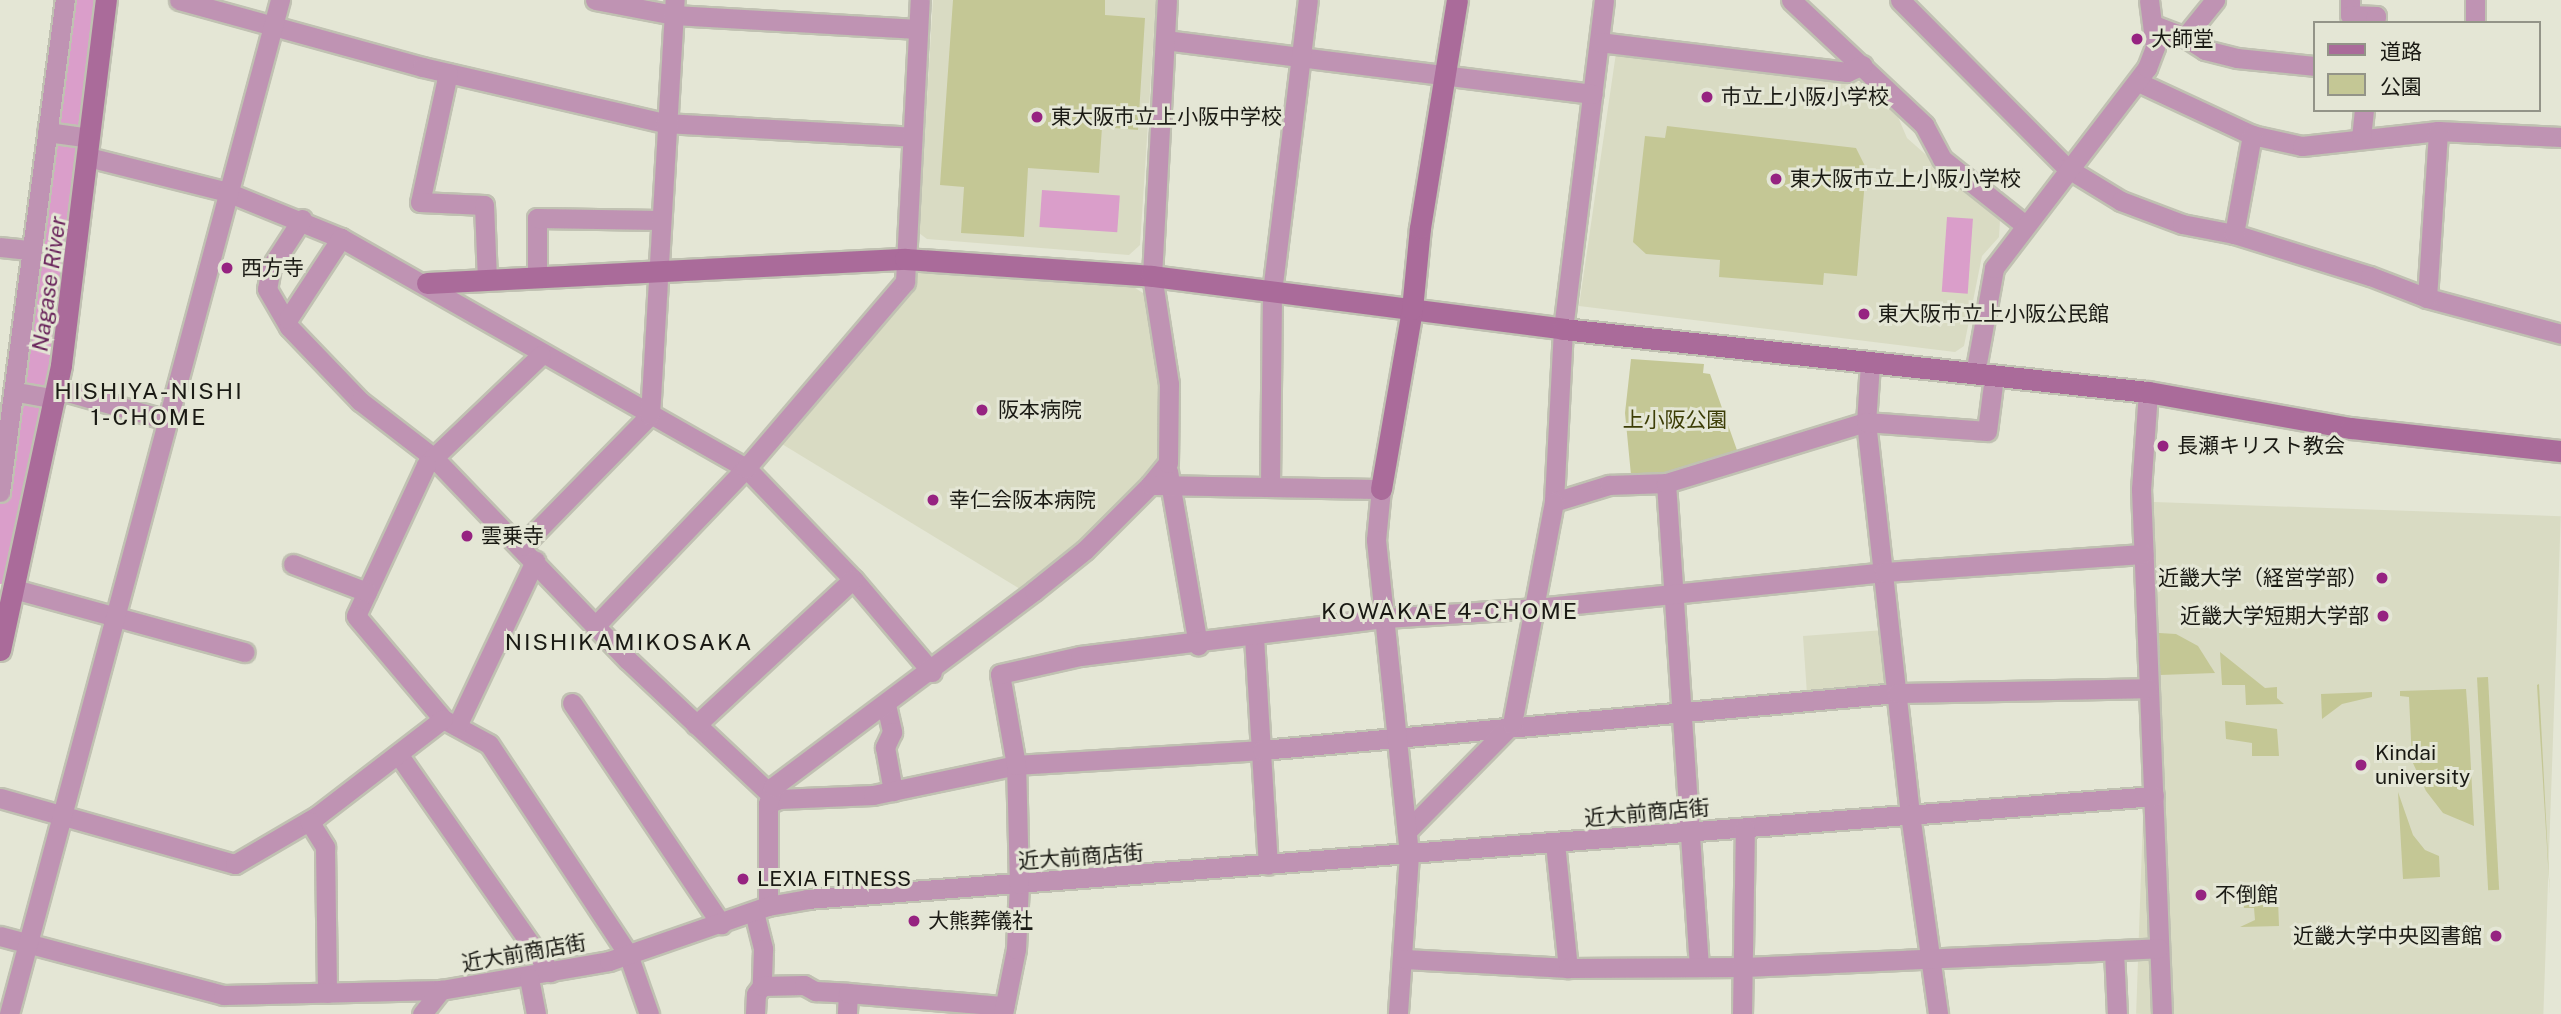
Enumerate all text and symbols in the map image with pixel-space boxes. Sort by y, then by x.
legend [2312,21,2540,112]
place label: 大師堂 [2151,26,2214,52]
marker: 大師堂 [2129,31,2145,47]
text: 道路 [2380,39,2422,64]
text: 公園 [2380,74,2422,99]
place label: 市立上小阪小学校 [1721,84,1889,110]
marker: 市立上小阪小学校 [1699,89,1715,105]
place label: 東大阪市立上小阪中学校 [1051,104,1282,130]
marker: 東大阪市立上小阪中学校 [1029,109,1045,125]
place label: 東大阪市立上小阪小学校 [1790,166,2021,192]
marker: 東大阪市立上小阪小学校 [1768,171,1784,187]
water label: Nagase River [26,215,72,353]
place label: 西方寺 [241,255,304,281]
marker: 西方寺 [219,260,235,276]
place label: 東大阪市立上小阪公民館 [1878,301,2109,327]
marker: 東大阪市立上小阪公民館 [1856,306,1872,322]
district label: HISHIYA-NISHI 1-CHOME [56,377,242,431]
place label: 阪本病院 [998,397,1082,423]
marker: 阪本病院 [972,400,992,420]
park label: 上小阪公園 [1623,407,1727,433]
place label: 長瀬キリスト教会 [2177,433,2345,459]
marker: 長瀬キリスト教会 [2155,438,2171,454]
place label: 幸仁会阪本病院 [949,487,1096,513]
marker: 幸仁会阪本病院 [923,490,943,510]
place label: 雲乗寺 [481,523,544,549]
marker: 雲乗寺 [459,528,475,544]
place label: 近畿大学（経営学部） [2158,565,2368,591]
marker: 近畿大学（経営学部） [2374,570,2390,586]
district label: KOWAKAE 4-CHOME [1323,597,1577,625]
place label: 近畿大学短期大学部 [2180,603,2369,629]
marker: 近畿大学短期大学部 [2375,608,2391,624]
district label: NISHIKAMIKOSAKA [507,628,751,656]
place label: Kindai university [2375,740,2470,790]
marker: Kindai university [2353,757,2369,773]
street label: 近大前商店街 [1583,795,1711,831]
street label: 近大前商店街 [1017,840,1145,874]
place label: LEXIA FITNESS [757,866,911,892]
marker: LEXIA FITNESS [735,871,751,887]
place label: 不倒館 [2215,882,2278,908]
marker: 不倒館 [2193,887,2209,903]
place label: 大熊葬儀社 [928,908,1033,934]
marker: 大熊葬儀社 [906,913,922,929]
place label: 近畿大学中央図書館 [2293,923,2482,949]
marker: 近畿大学中央図書館 [2488,928,2504,944]
street label: 近大前商店街 [460,930,588,976]

